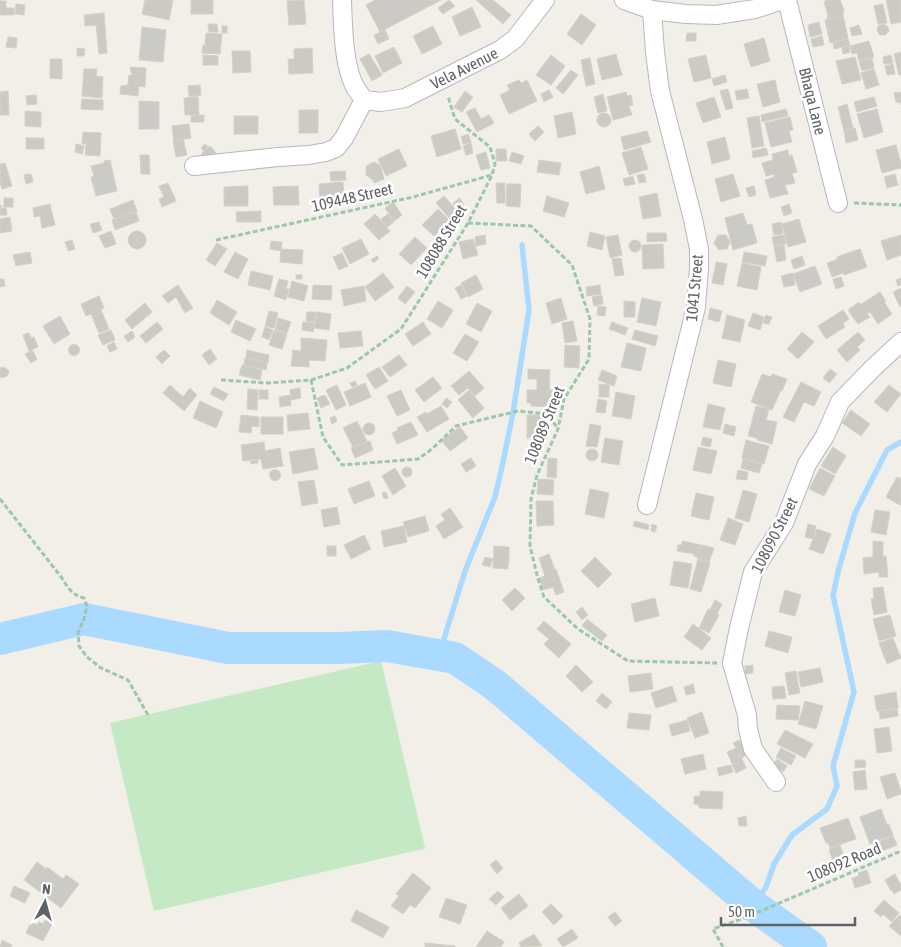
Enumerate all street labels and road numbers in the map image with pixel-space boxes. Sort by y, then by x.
street label: Vela Avenue [427,43,501,93]
street label: Bhaqa Lane [795,66,830,137]
street label: 109448 Street [310,179,395,215]
street label: 108088 Street [412,201,470,281]
street label: 1041 Street [682,253,706,322]
street label: 108089 Street [520,383,568,467]
street label: 108090 Street [747,494,801,576]
street label: 108092 Road [805,839,883,885]

